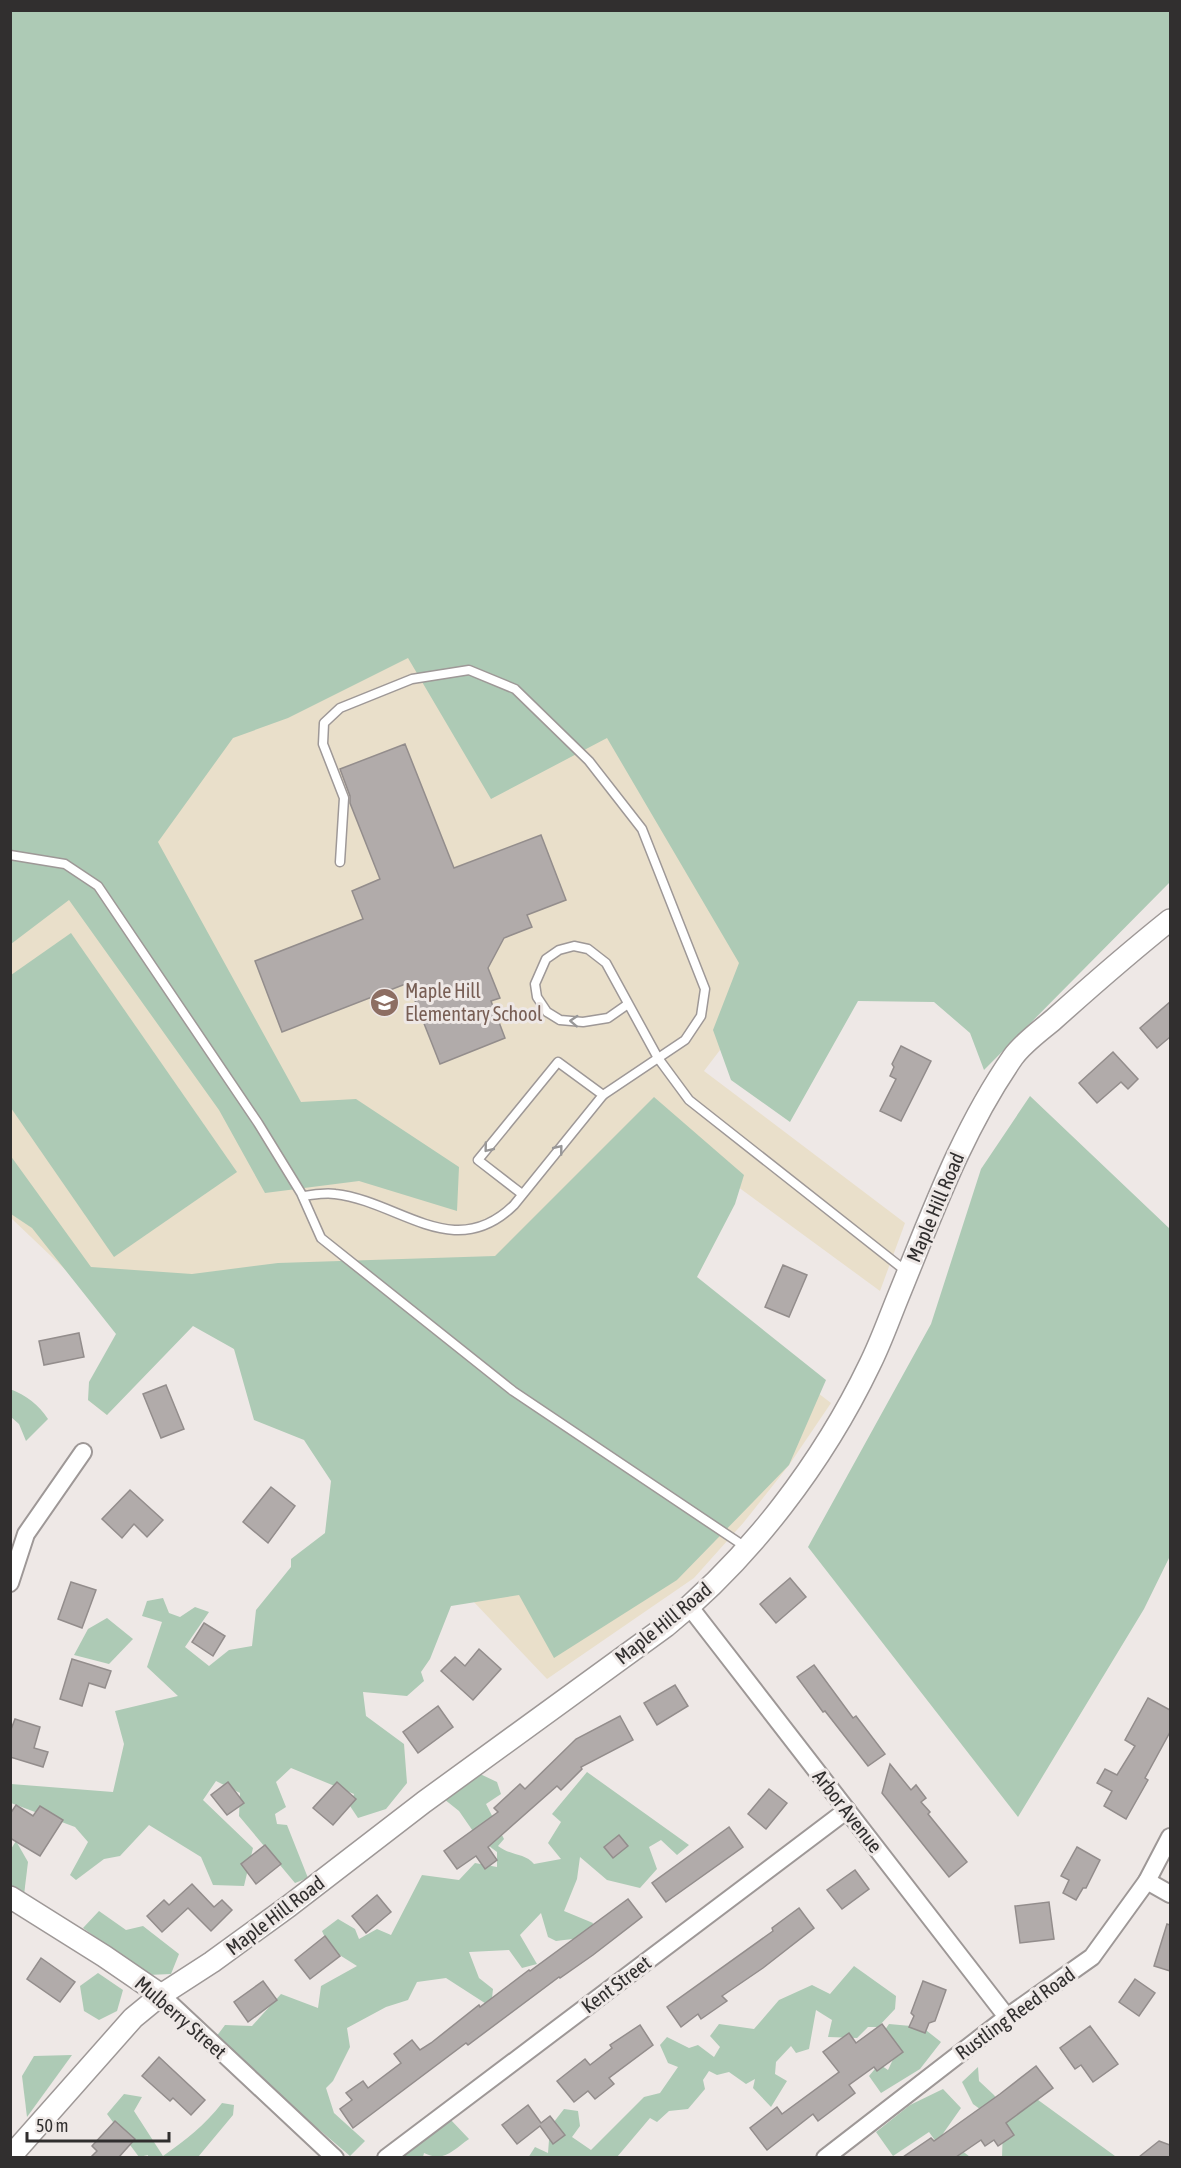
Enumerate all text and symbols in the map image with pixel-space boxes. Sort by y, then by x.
place label: Maple Hill Elementary School [405,979,543,1025]
school or university icon: Maple Hill Elementary School [368,986,400,1018]
one-way arrow [569,1015,578,1028]
one-way arrow [484,1142,495,1153]
one-way arrow [552,1145,563,1156]
street label: Maple Hill Road [902,1149,968,1265]
street label: Maple Hill Road [610,1577,716,1669]
street label: Arbor Avenue [809,1765,887,1857]
street label: Maple Hill Road [221,1871,329,1959]
street label: Kent Street [577,1950,655,2017]
street label: Rustling Reed Road [951,1962,1079,2064]
street label: Mulberry Street [131,1971,232,2063]
scale bar [27,2105,170,2143]
text: 50 m [36,2115,68,2136]

